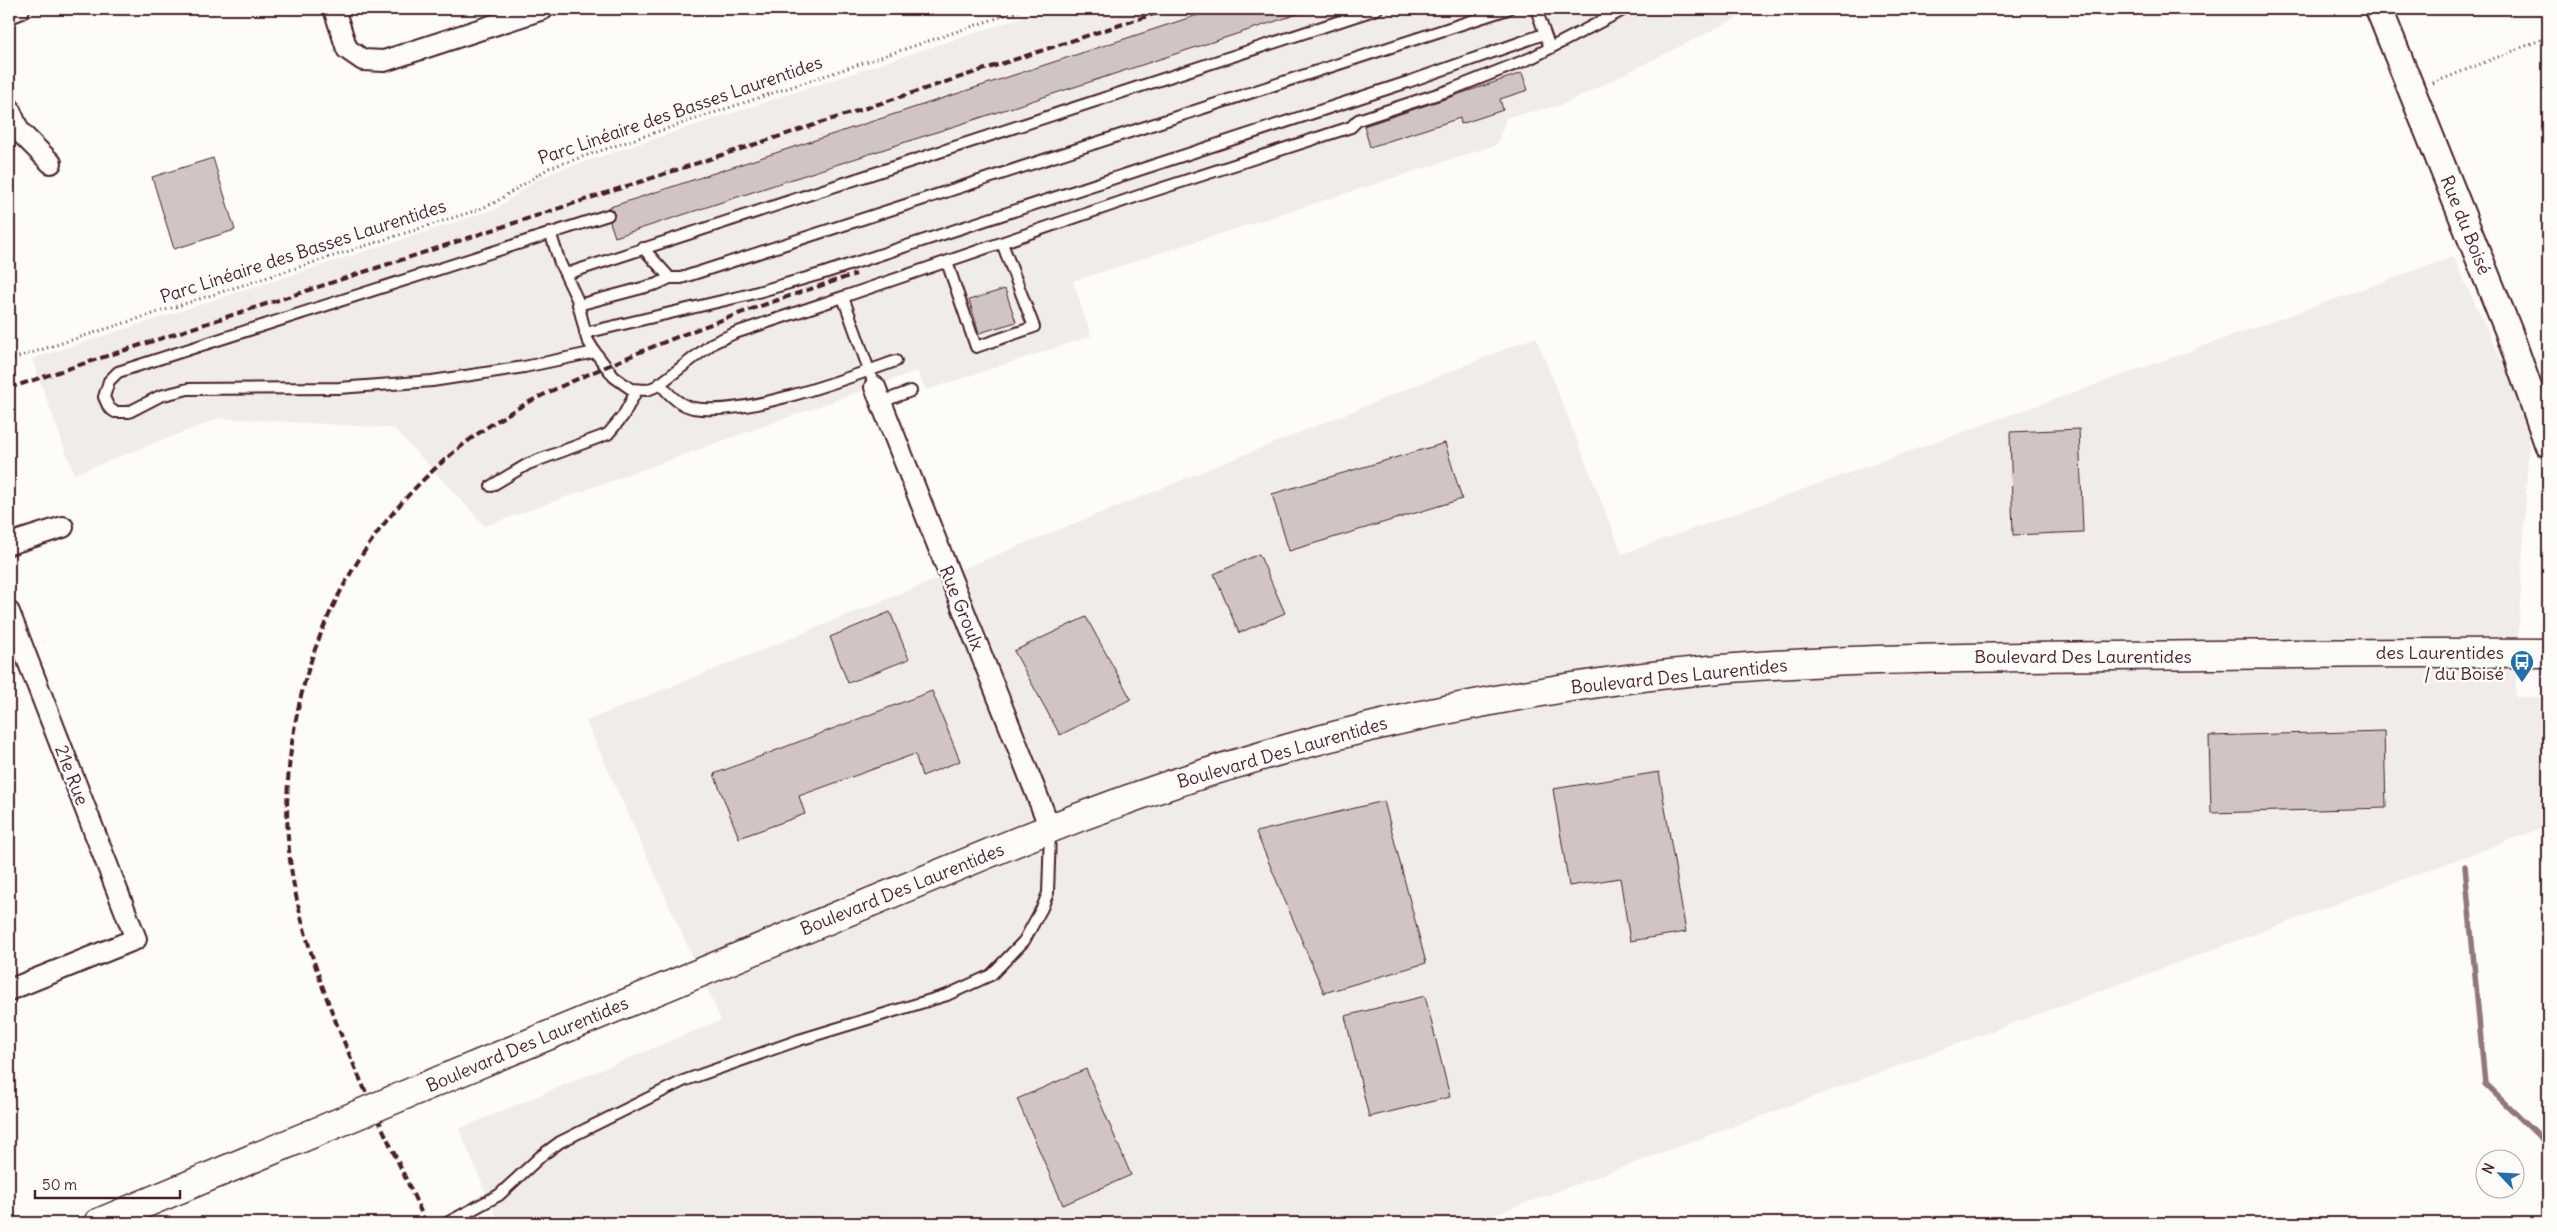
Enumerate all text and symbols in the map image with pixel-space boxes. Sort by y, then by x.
street label: Parc Linéaire des Basses Laurentides [535,50,825,170]
street label: Rue du Boisé [2436,172,2496,278]
street label: Parc Linéaire des Basses Laurentides [157,194,449,308]
street label: Rue Groulx [935,562,989,654]
place label: des Laurentides / du Boisé [2376,641,2504,685]
street label: Boulevard Des Laurentides [1974,645,2192,668]
bus stop icon: des Laurentides / du Boisé [2509,649,2535,683]
street label: Boulevard Des Laurentides [1570,653,1788,699]
street label: Boulevard Des Laurentides [1174,711,1390,793]
street label: 21e Rue [50,742,94,808]
street label: Boulevard Des Laurentides [797,838,1007,940]
street label: Boulevard Des Laurentides [422,991,632,1097]
north arrow [2474,1150,2524,1200]
text: N [2478,1160,2498,1177]
scale bar [35,1167,180,1199]
text: 50 m [42,1175,77,1194]

